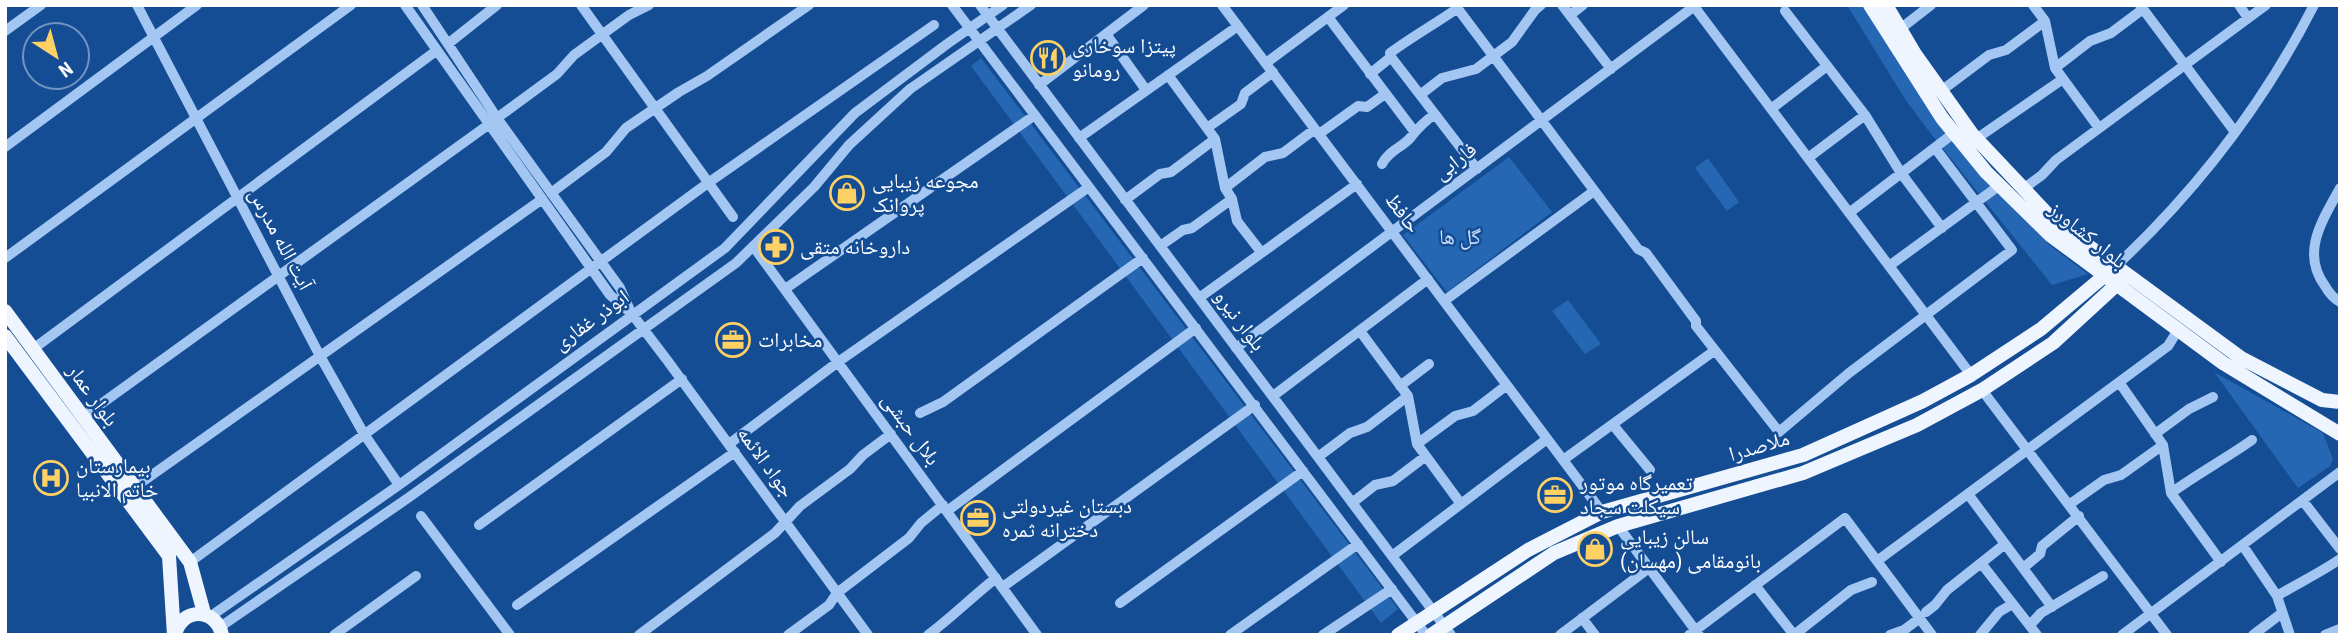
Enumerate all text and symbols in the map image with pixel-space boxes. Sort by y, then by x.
north arrow [21,21,91,91]
place label: پیتزا سوخاری رومانو [1072,34,1176,82]
restaurant icon: پیتزا سوخاری رومانو [1029,39,1067,77]
text: N [54,57,77,82]
street label: فارابی [1429,137,1482,186]
place label: مجوعه زیبایی پروانک [872,169,979,217]
shop icon: مجوعه زیبایی پروانک [828,174,866,212]
street label: آیت الله مدرس [243,184,318,295]
street label: حافظ [1380,188,1426,238]
street label: بلوار کشاورز [2044,196,2132,273]
park label: گل ها [1439,225,1481,250]
pharmacy icon: داروخانه متقی [757,228,795,266]
place label: داروخانه متقی [800,235,910,260]
street label: ابوذر غفاری [549,285,633,355]
street label: بلوار نیرو [1209,285,1271,355]
office icon: مخابرات [714,321,752,359]
place label: مخابرات [758,328,822,352]
street label: بلوار عمار [62,358,124,431]
street label: بلال حبشی [876,388,945,471]
street label: جواد الائمه [732,422,800,502]
street label: ملاصدرا [1726,426,1792,466]
place label: بیمارستان خاتم الانبیا [76,454,158,504]
hospital icon: بیمارستان خاتم الانبیا [32,459,70,497]
place label: تعمیرگاه موتور سیکلت سجاد [1579,471,1693,519]
office icon: تعمیرگاه موتور سیکلت سجاد [1536,476,1574,514]
place label: دبستان غیردولتی دخترانه ثمره [1002,494,1132,542]
office icon: دبستان غیردولتی دخترانه ثمره [959,499,997,537]
place label: سالن زیبایی بانومقامی (مهسان) [1620,525,1761,574]
shop icon: سالن زیبایی بانومقامی (مهسان) [1576,530,1614,568]

